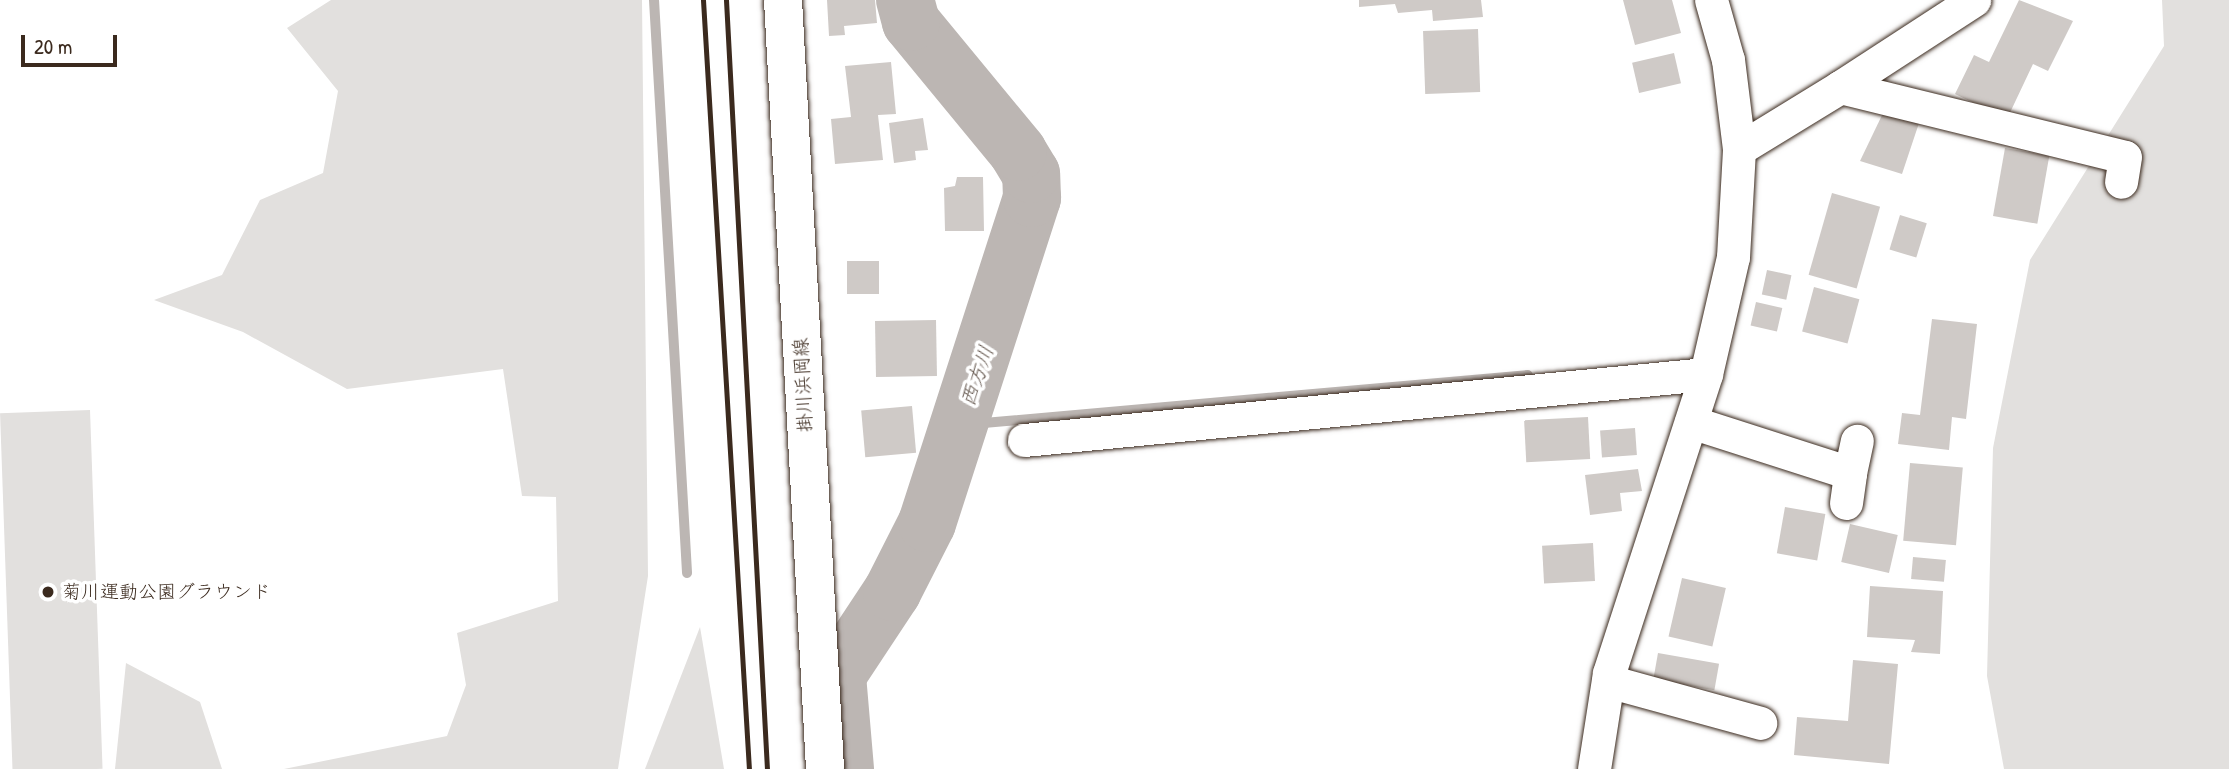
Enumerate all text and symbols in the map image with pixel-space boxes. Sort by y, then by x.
scale bar [24,21,121,65]
text: 20 m [34,32,72,61]
street label: 掛川浜岡線 [789,337,817,433]
water label: 西方川 [955,342,999,410]
place label: 菊川運動公園グラウンド [62,581,271,603]
marker: 菊川運動公園グラウンド [40,584,56,600]

